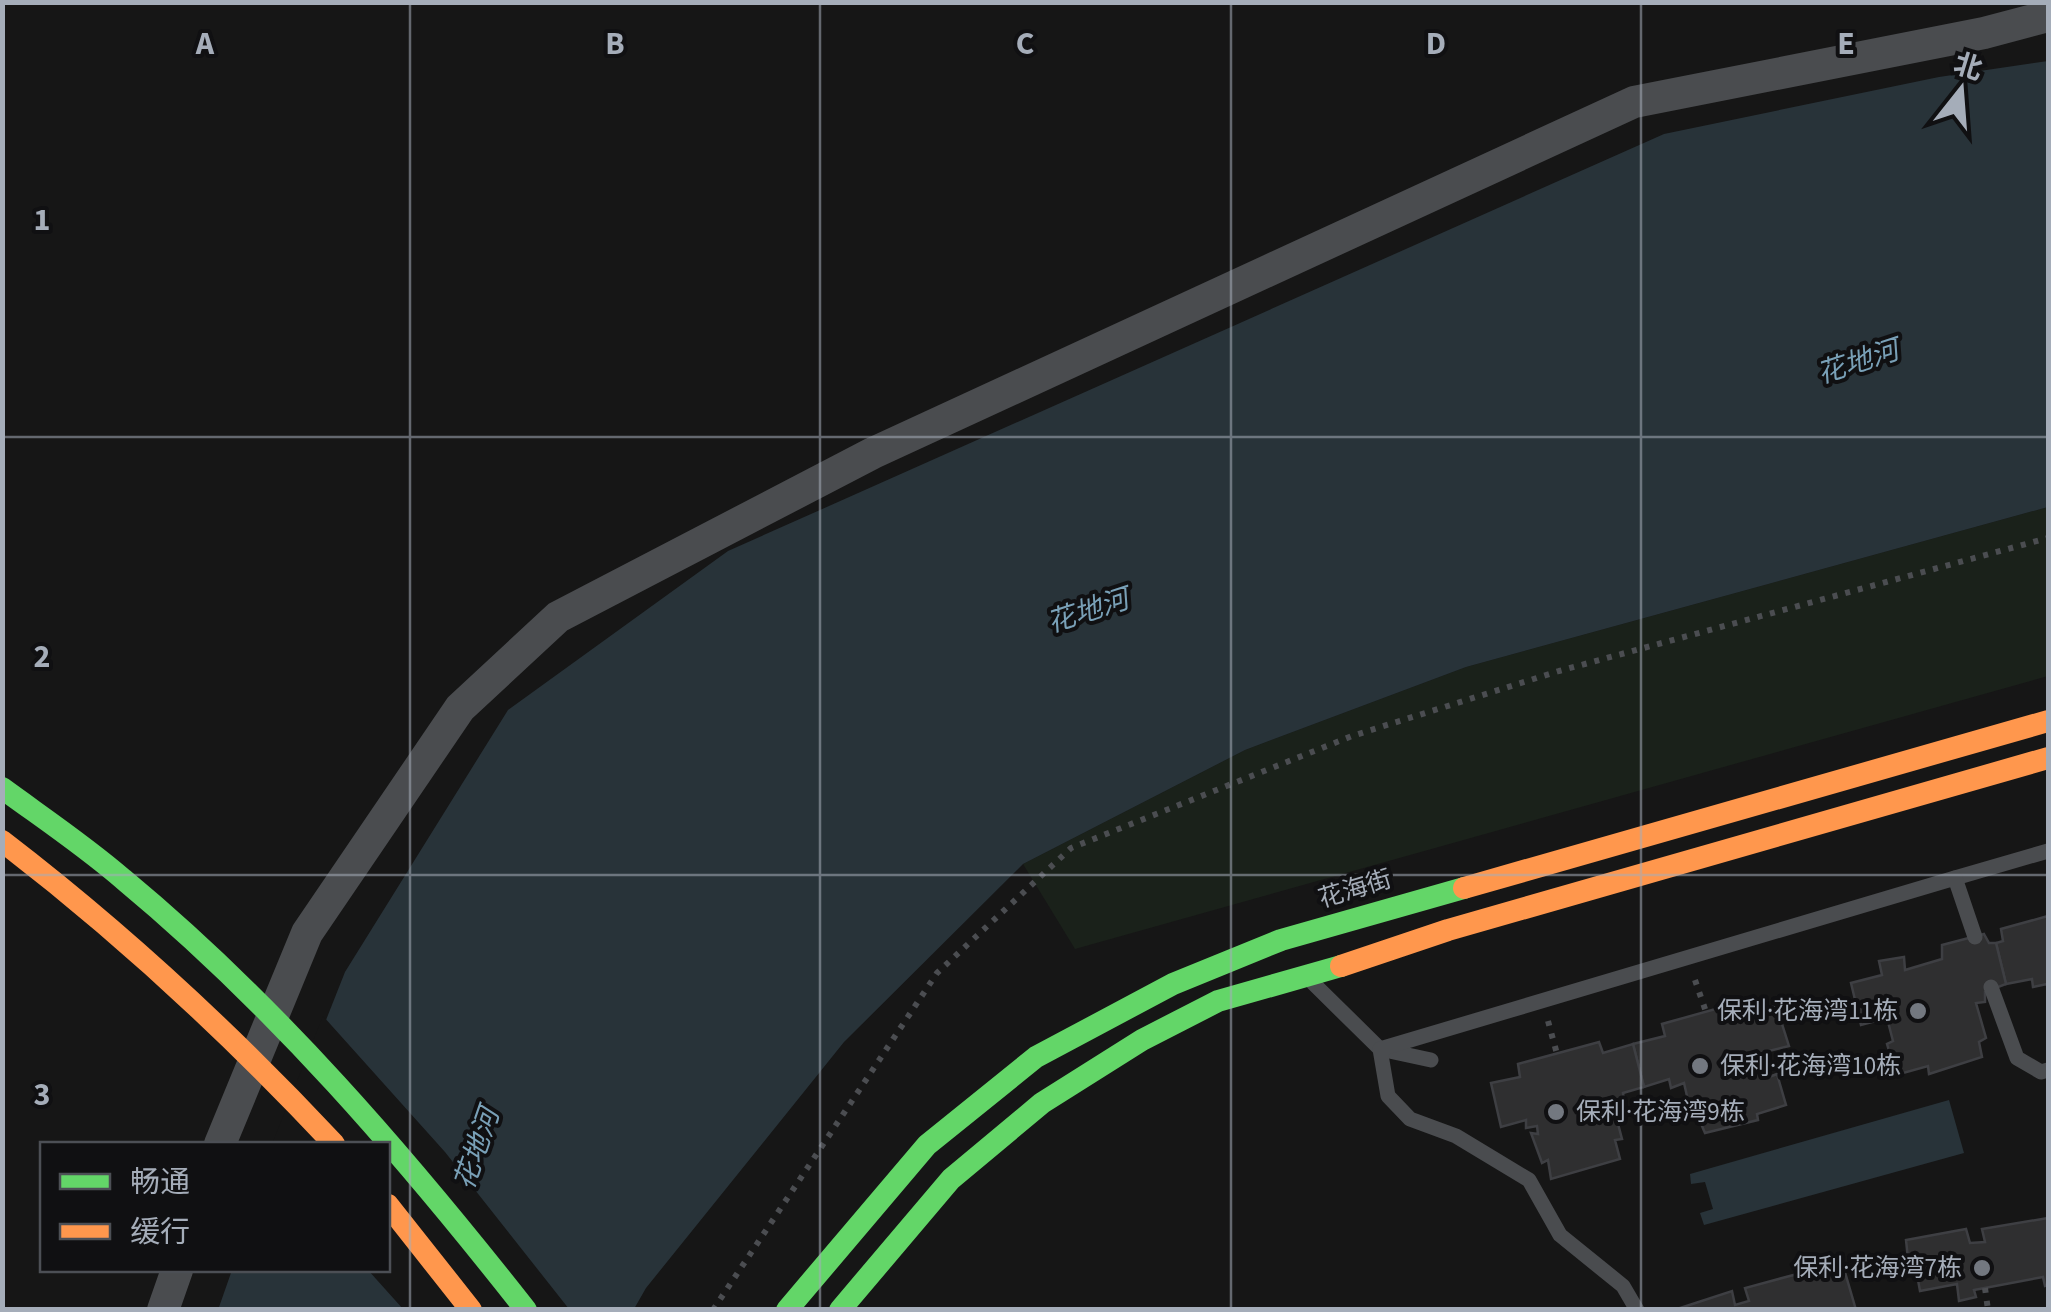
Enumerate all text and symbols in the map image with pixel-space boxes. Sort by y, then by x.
text: A [195,21,215,67]
text: B [605,21,625,67]
text: C [1016,21,1034,67]
text: D [1426,21,1446,67]
text: E [1837,21,1855,67]
north arrow [1911,40,2011,140]
text: 北 [1949,44,1987,90]
text: 1 [34,197,50,243]
water label: 花地河 [1812,328,1909,394]
water label: 花地河 [1042,577,1139,643]
text: 2 [34,634,50,680]
street label: 花海街 [1314,861,1396,917]
place label: 保利·花海湾11栋 [1717,993,1898,1029]
marker: 保利·花海湾11栋 [1907,1000,1929,1022]
place label: 保利·花海湾10栋 [1720,1048,1901,1084]
marker: 保利·花海湾10栋 [1689,1055,1711,1077]
text: 3 [34,1072,50,1118]
place label: 保利·花海湾9栋 [1576,1094,1745,1130]
water label: 花地河 [444,1098,511,1195]
marker: 保利·花海湾9栋 [1545,1101,1567,1123]
legend [40,1142,390,1272]
text: 畅通 [130,1161,190,1204]
text: 缓行 [130,1211,190,1254]
place label: 保利·花海湾7栋 [1793,1250,1962,1286]
marker: 保利·花海湾7栋 [1971,1257,1993,1279]

